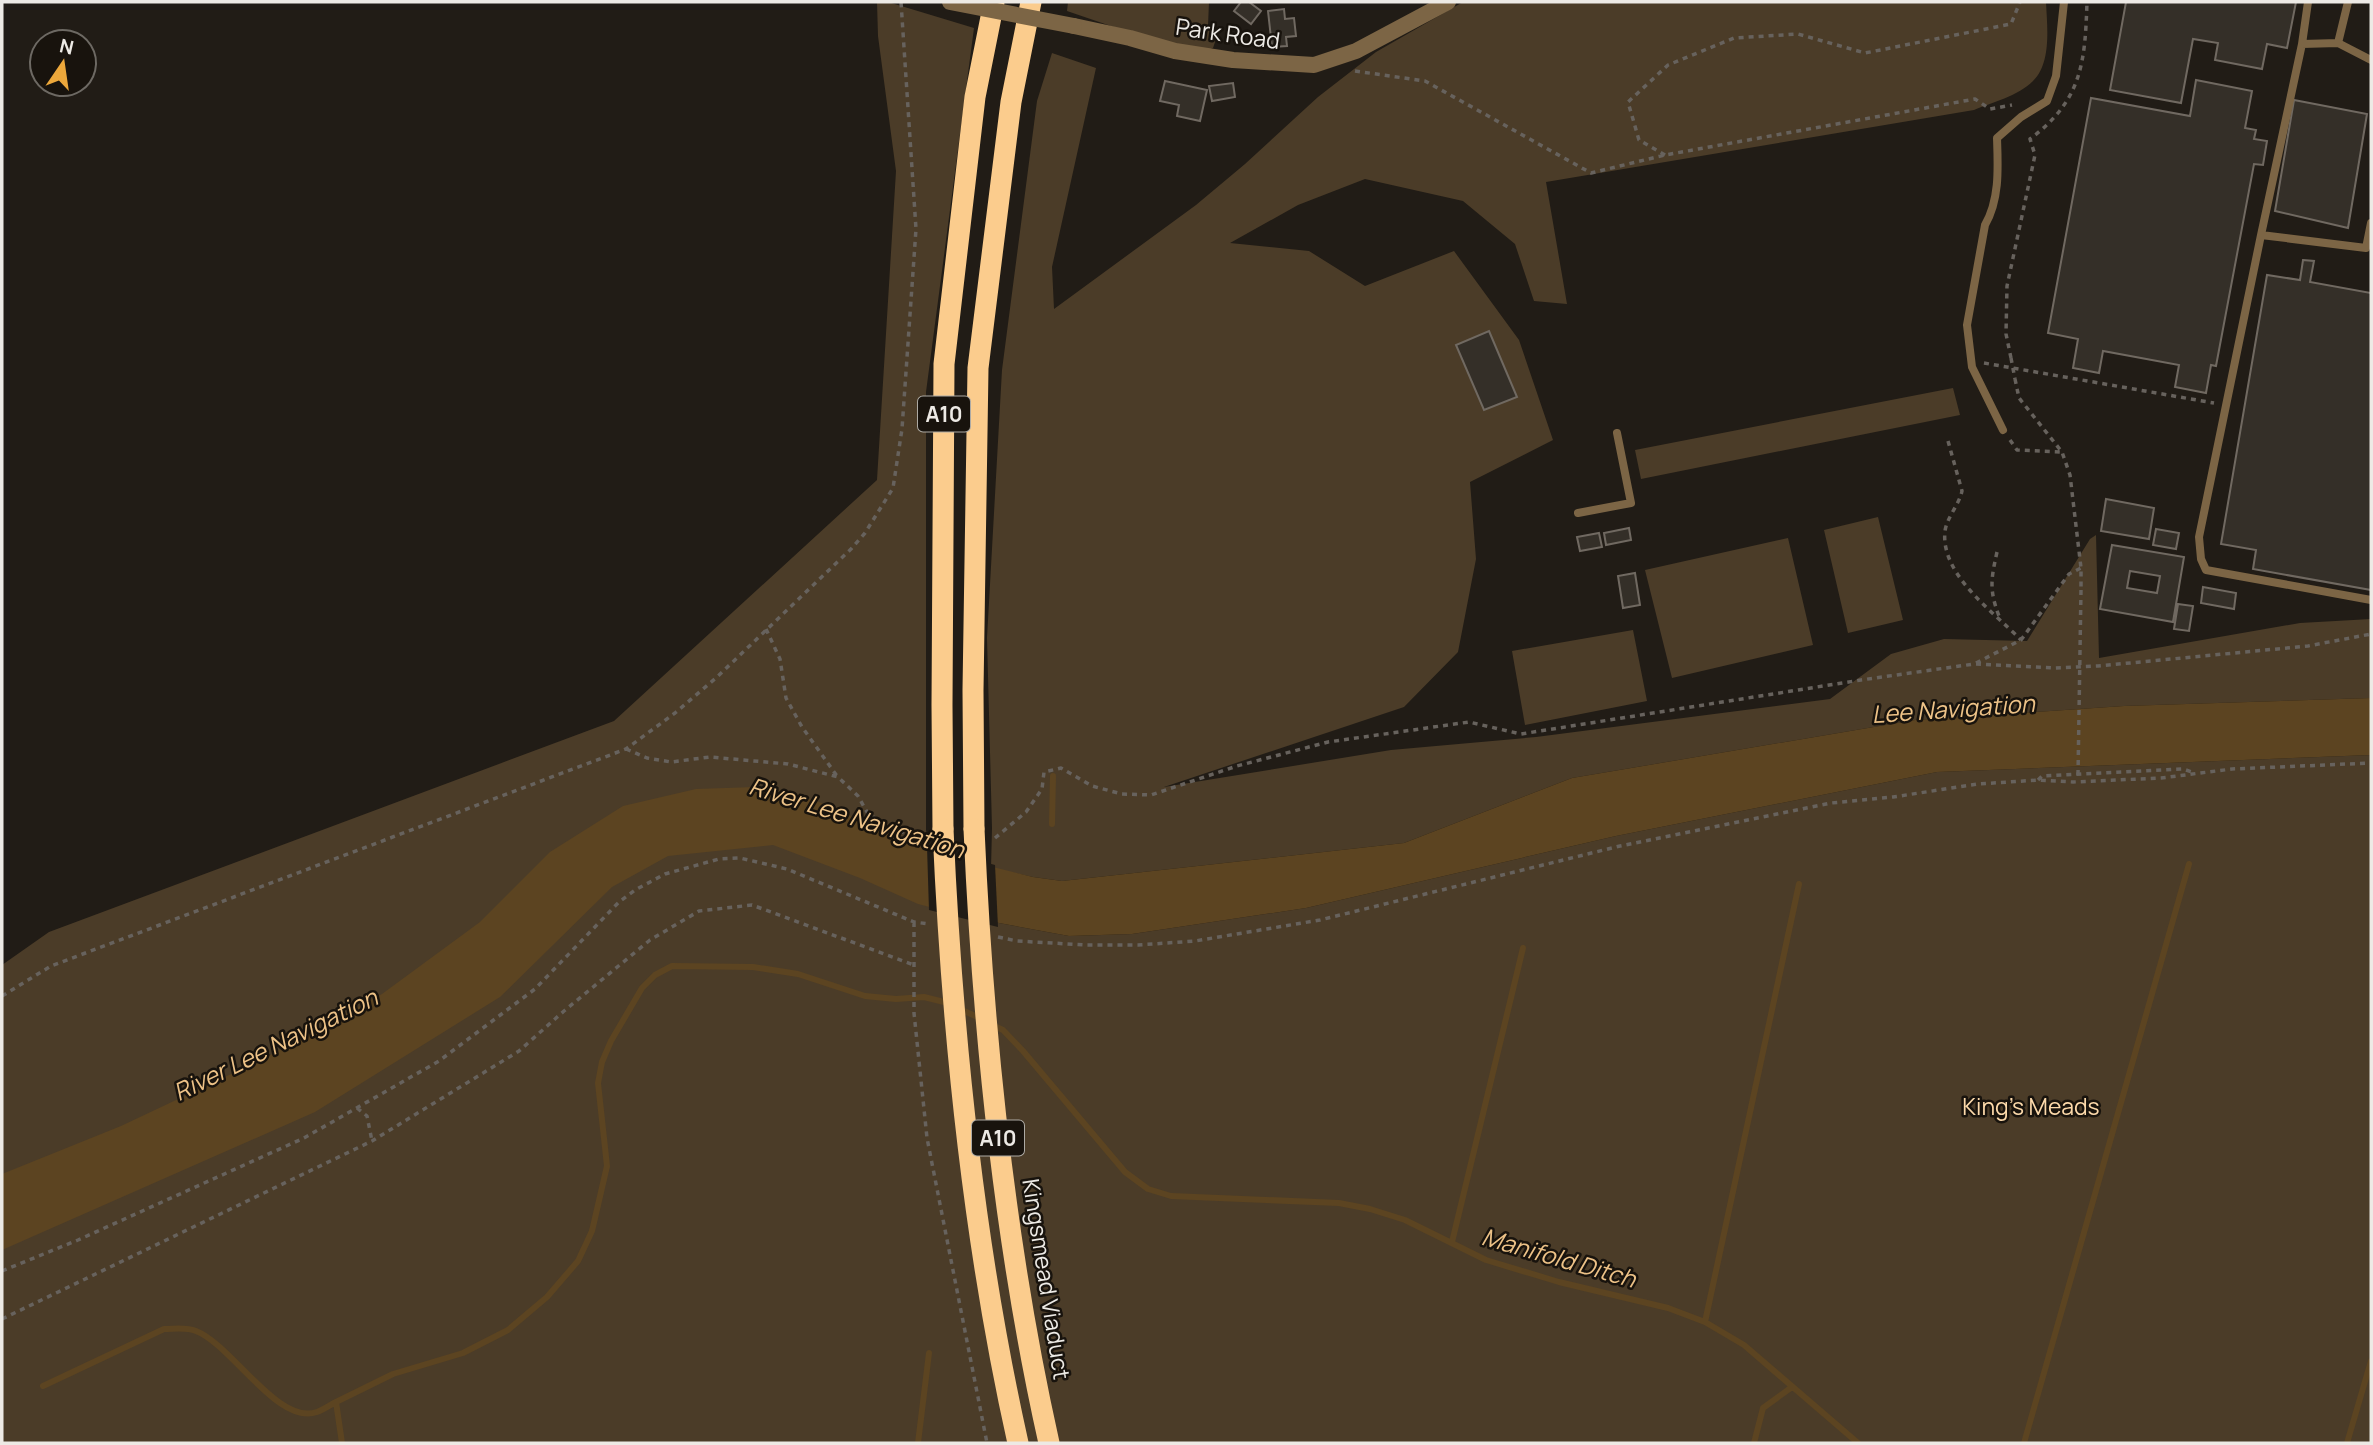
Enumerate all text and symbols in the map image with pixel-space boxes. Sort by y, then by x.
street label: Park Road [1174,10,1282,56]
north arrow [28,28,98,98]
text: N [57,32,76,61]
road number: A10 [918,396,970,432]
water label: Lee Navigation [1870,686,2036,730]
water label: River Lee Navigation [745,769,969,866]
water label: River Lee Navigation [167,980,383,1108]
park label: King's Meads [1962,1090,2100,1122]
road number: A10 [972,1120,1024,1156]
street label: Kingsmead Viaduct [1015,1176,1079,1382]
water label: Manifold Ditch [1478,1219,1640,1295]

